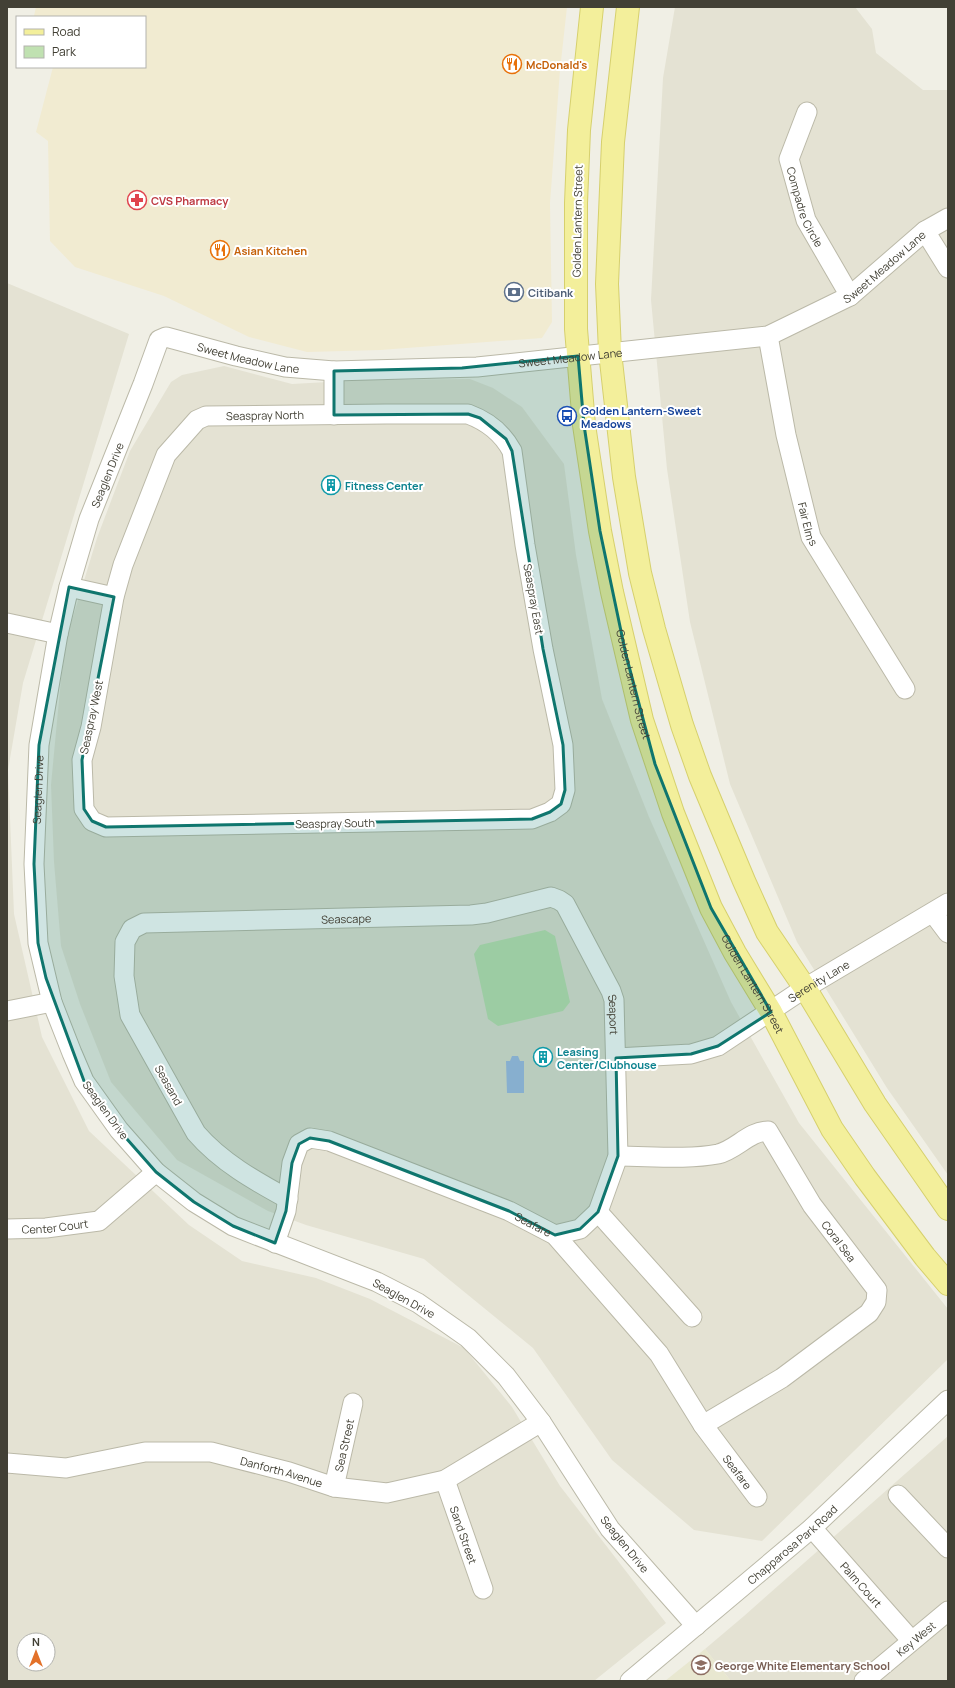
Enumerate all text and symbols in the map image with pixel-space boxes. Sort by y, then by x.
legend [16,16,146,68]
text: Road [52,23,80,40]
text: Park [52,43,77,60]
restaurant icon: McDonald's [501,53,523,75]
place label: McDonald's [526,57,587,72]
street label: Golden Lantern Street [569,165,585,277]
street label: Compadre Circle [784,165,828,250]
pharmacy icon: CVS Pharmacy [126,189,148,211]
place label: CVS Pharmacy [151,193,229,208]
street label: Sweet Meadow Lane [840,226,929,306]
restaurant icon: Asian Kitchen [209,239,231,261]
place label: Asian Kitchen [234,243,307,258]
bank icon: Citibank [503,281,525,303]
place label: Citibank [528,285,574,300]
street label: Sweet Meadow Lane [196,338,300,376]
street label: Sweet Meadow Lane [518,344,624,370]
place label: Golden Lantern-Sweet Meadows [581,403,701,431]
bus stop icon: Golden Lantern-Sweet Meadows [556,405,578,427]
street label: Seaspray North [226,407,304,423]
street label: Seaglen Drive [87,439,127,510]
building icon: Fitness Center [320,474,342,496]
place label: Fitness Center [345,478,424,493]
street label: Fair Elms [795,501,822,548]
street label: Seaspray East [520,562,548,636]
street label: Golden Lantern Street [613,628,655,741]
street label: Seaspray West [76,679,106,755]
street label: Seaglen Drive [28,754,46,824]
street label: Seaspray South [295,815,375,831]
street label: Seascape [321,910,372,926]
street label: Golden Lantern Street [719,931,788,1036]
street label: Serenity Lane [785,956,852,1005]
street label: Seaport [605,992,622,1035]
place label: Leasing Center/Clubhouse [557,1044,657,1072]
building icon: Leasing Center/Clubhouse [532,1046,554,1068]
street label: Seasand [152,1062,186,1108]
street label: Seaglen Drive [80,1078,133,1143]
street label: Seafare [513,1208,555,1240]
street label: Center Court [21,1215,89,1236]
street label: Coral Sea [819,1217,860,1265]
street label: Seaglen Drive [370,1275,438,1322]
street label: Sea Street [330,1417,357,1473]
street label: Seafare [720,1451,756,1492]
street label: Danforth Avenue [239,1452,325,1490]
street label: Chapparosa Park Road [744,1501,840,1587]
street label: Sand Street [447,1504,481,1566]
street label: Seaglen Drive [597,1512,653,1576]
street label: Palm Court [838,1558,886,1610]
street label: Key West [893,1617,938,1659]
north arrow [16,1632,56,1672]
text: N [32,1634,40,1649]
school or university icon: George White Elementary School [690,1654,712,1676]
place label: George White Elementary School [715,1658,890,1673]

